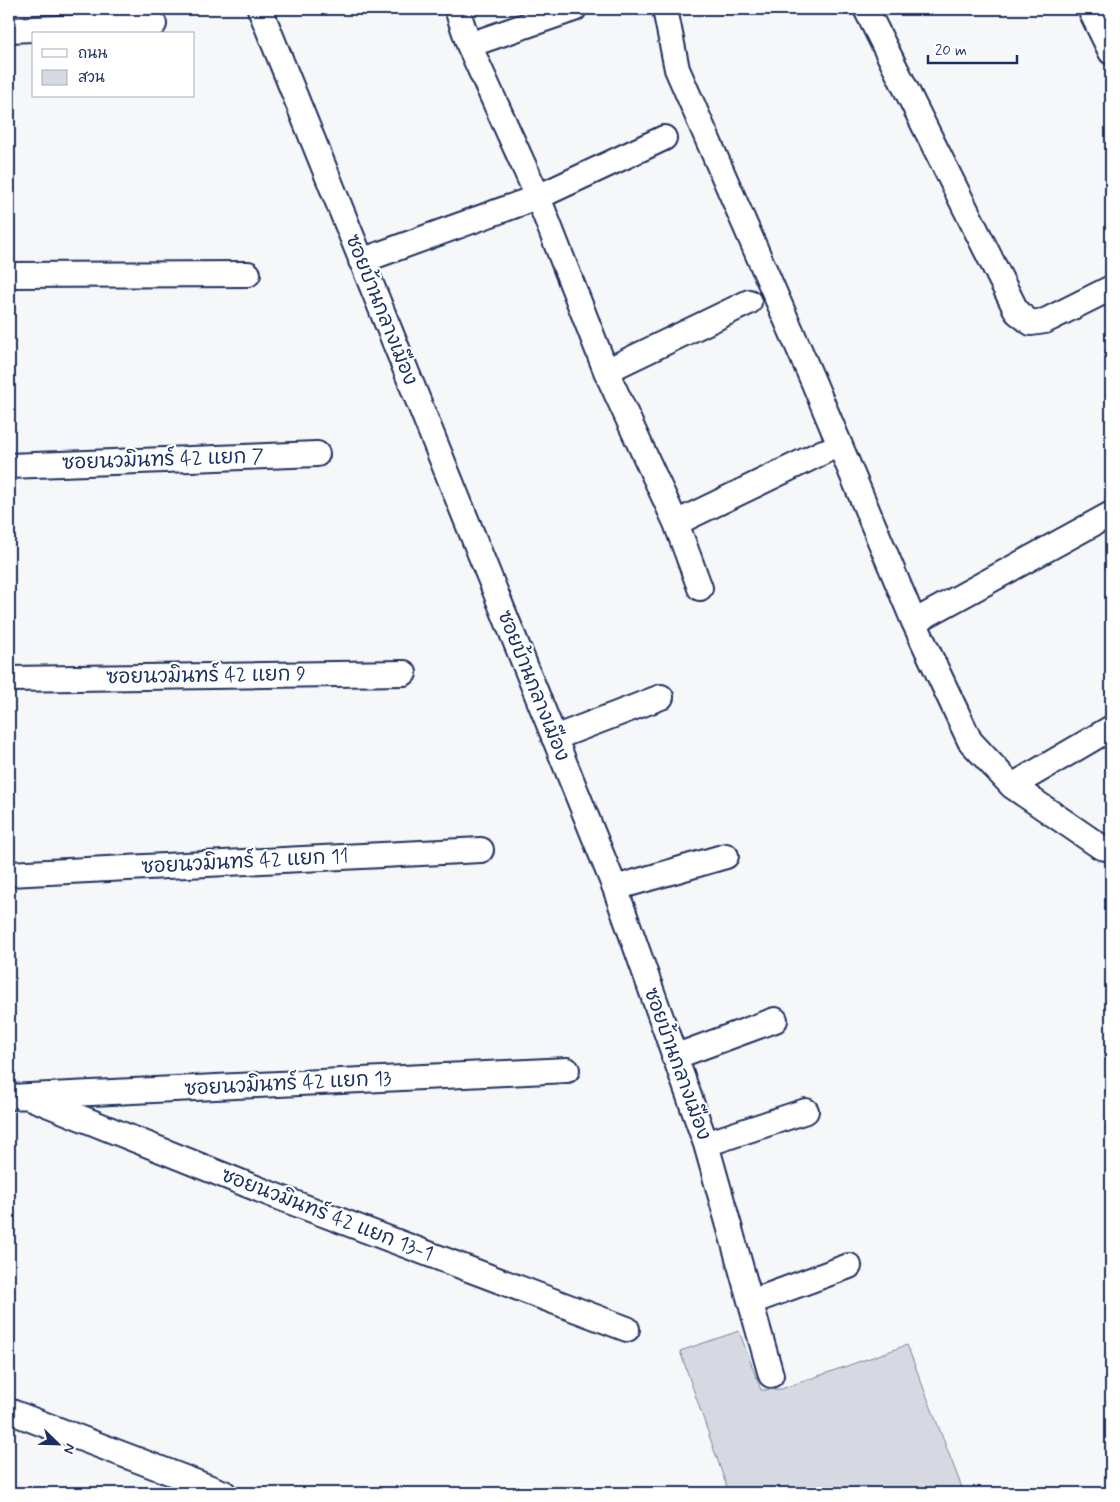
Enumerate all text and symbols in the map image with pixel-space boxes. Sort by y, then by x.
legend [32,32,195,98]
scale bar [928,32,1016,64]
text: 20 m [935,41,967,61]
text: ถนน [78,44,107,64]
text: สวน [78,68,105,88]
street label: ซอยบ้านกลางเมือง [338,230,424,389]
street label: ซอยนวมินทร์ 42 แยก 7 [62,442,264,477]
street label: ซอยบ้านกลางเมือง [490,606,576,765]
street label: ซอยนวมินทร์ 42 แยก 9 [106,660,306,691]
street label: ซอยนวมินทร์ 42 แยก 11 [141,842,349,881]
street label: ซอยบ้านกลางเมือง [637,984,718,1144]
street label: ซอยนวมินทร์ 42 แยก 13 [184,1064,392,1103]
street label: ซอยนวมินทร์ 42 แยก 13-1 [217,1161,437,1268]
north arrow [32,1420,82,1470]
text: N [59,1441,79,1456]

